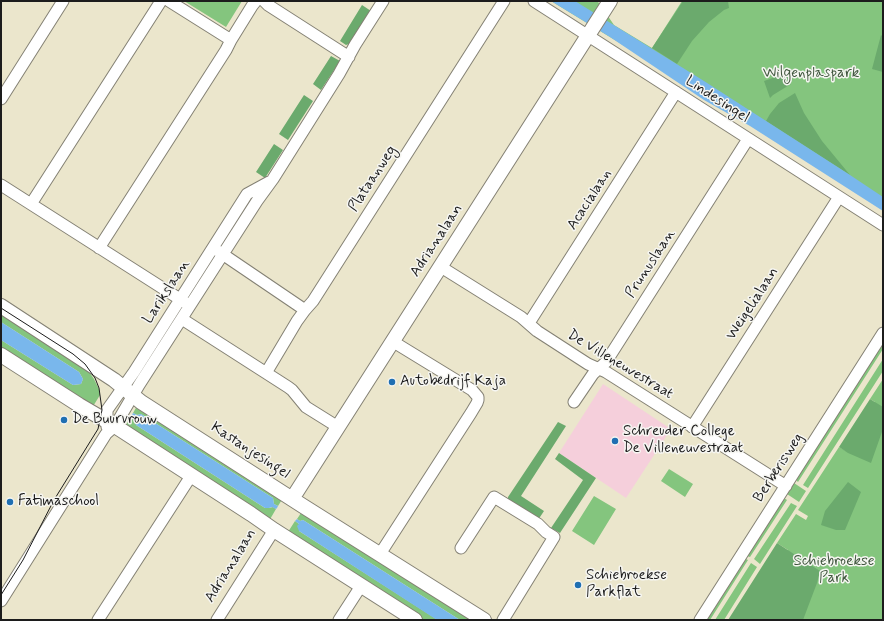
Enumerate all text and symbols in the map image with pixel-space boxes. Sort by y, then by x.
park label: Wilgenplaspark [763,65,859,83]
street label: Lindesingel [681,73,753,127]
street label: Plataanweg [345,143,401,215]
street label: Acacialaan [564,166,616,234]
street label: Adrianalaan [407,201,467,281]
street label: Prunuslaan [622,226,680,302]
street label: Larikslaan [140,257,194,327]
street label: Weigelialaan [723,264,783,344]
street label: De Villeneuvestraat [564,326,676,404]
place label: Autobedrijf Kaja [400,373,506,391]
marker: Autobedrijf Kaja [387,377,397,387]
place label: De Buurvrouw [72,411,157,429]
marker: De Buurvrouw [59,415,69,425]
street label: Kastanjesingel [207,419,293,483]
place label: Schreuder College De Villeneuvestraat [623,423,743,458]
street label: Berberisweg [750,430,808,506]
marker: Schreuder College De Villeneuvestraat [610,436,620,446]
place label: Fatimaschool [18,493,99,511]
marker: Fatimaschool [5,497,15,507]
street label: Adrianalaan [201,526,261,606]
park label: Schiebroekse Park [794,553,874,588]
place label: Schiebroekse Parkflat [586,567,667,602]
marker: Schiebroekse Parkflat [573,580,583,590]

